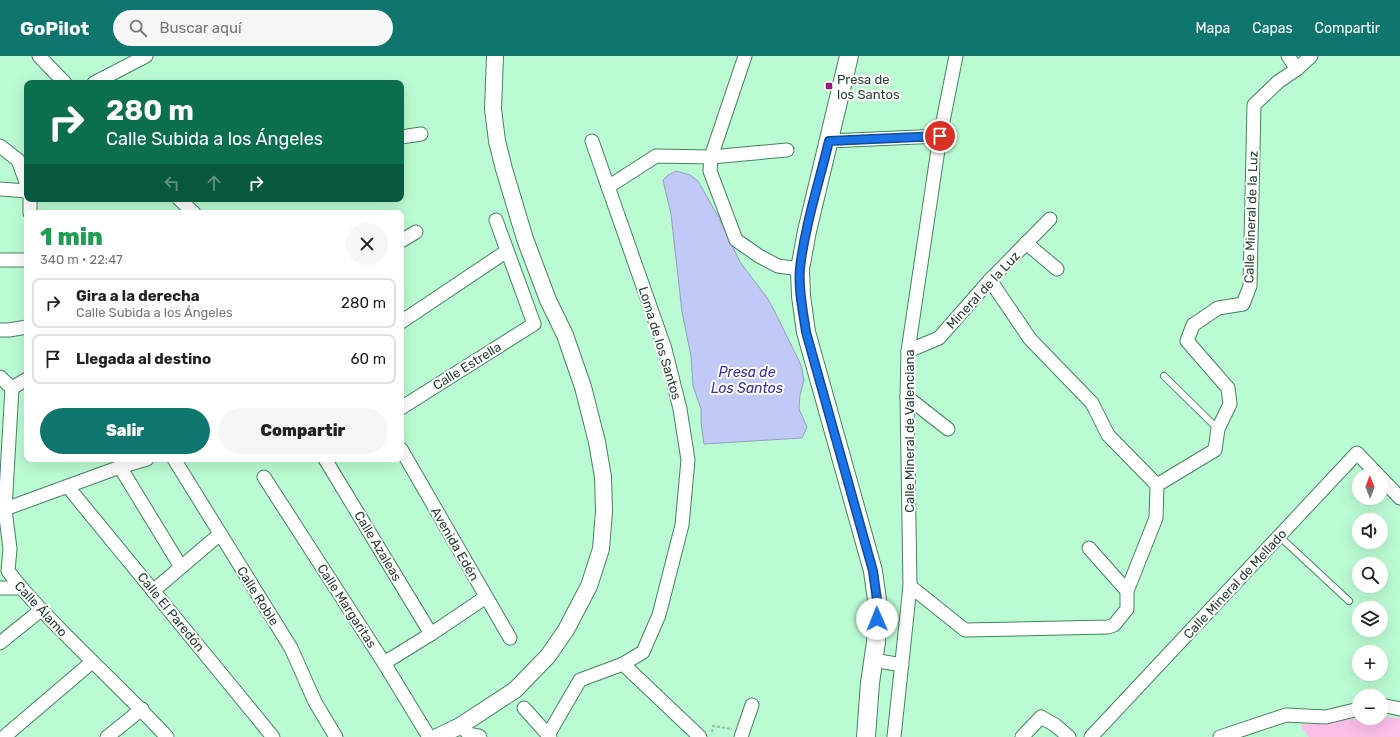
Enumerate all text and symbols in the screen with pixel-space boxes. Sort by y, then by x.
search box [113,10,393,46]
text: GoPilot [20,17,89,40]
icon: search [127,17,149,39]
text: Buscar aquí [159,19,242,37]
text: Mapa [1195,20,1230,37]
text: Capas [1252,20,1293,37]
text: Compartir [1315,20,1380,37]
place label: Presa de los Santos [837,72,900,102]
marker: Presa de los Santos [824,81,834,91]
text: 280 m [106,94,194,127]
icon: right [40,96,92,148]
pin [923,119,957,153]
icon: arrive [929,125,951,147]
text: Calle Subida a los Ángeles [106,128,323,150]
street label: Calle Mineral de la Luz [1241,150,1261,284]
icon: left [161,172,183,194]
icon: ahead [203,172,225,194]
icon: right [245,172,267,194]
text: 1 min [40,223,103,251]
button: close [346,223,388,265]
street label: Mineral de la Luz [943,248,1023,332]
text: 340 m · 22:47 [40,252,123,267]
street label: Loma de los Santos [636,285,684,402]
text: Gira a la derecha [76,287,200,305]
icon: right [42,292,64,314]
text: 280 m [341,294,386,312]
text: Calle Subida a los Ángeles [76,305,233,320]
street label: Calle Estrella [430,339,504,393]
icon: arrive [42,348,64,370]
street label: Calle Mineral de Valenciana [902,349,917,513]
text: Llegada al destino [76,350,211,368]
text: 60 m [350,350,386,368]
water label: Presa de Los Santos [711,364,783,397]
button: Salir [40,408,210,454]
button: Compartir [218,408,388,454]
north arrow [1352,469,1388,505]
map controls [1352,469,1388,725]
street label: Avenida Edén [428,505,482,583]
street label: Calle Azaleas [351,508,405,584]
button: sound [1352,513,1388,549]
street label: Calle Mineral de Mellado [1180,526,1290,642]
button: search [1352,557,1388,593]
street label: Calle Margaritas [313,561,380,652]
street label: Calle Roble [234,564,282,628]
street label: Calle El Paredón [135,569,207,655]
street label: Calle Álamo [12,578,70,640]
position arrow [856,598,898,640]
button: layers [1352,601,1388,637]
button: + [1352,645,1388,681]
button: − [1352,689,1388,725]

